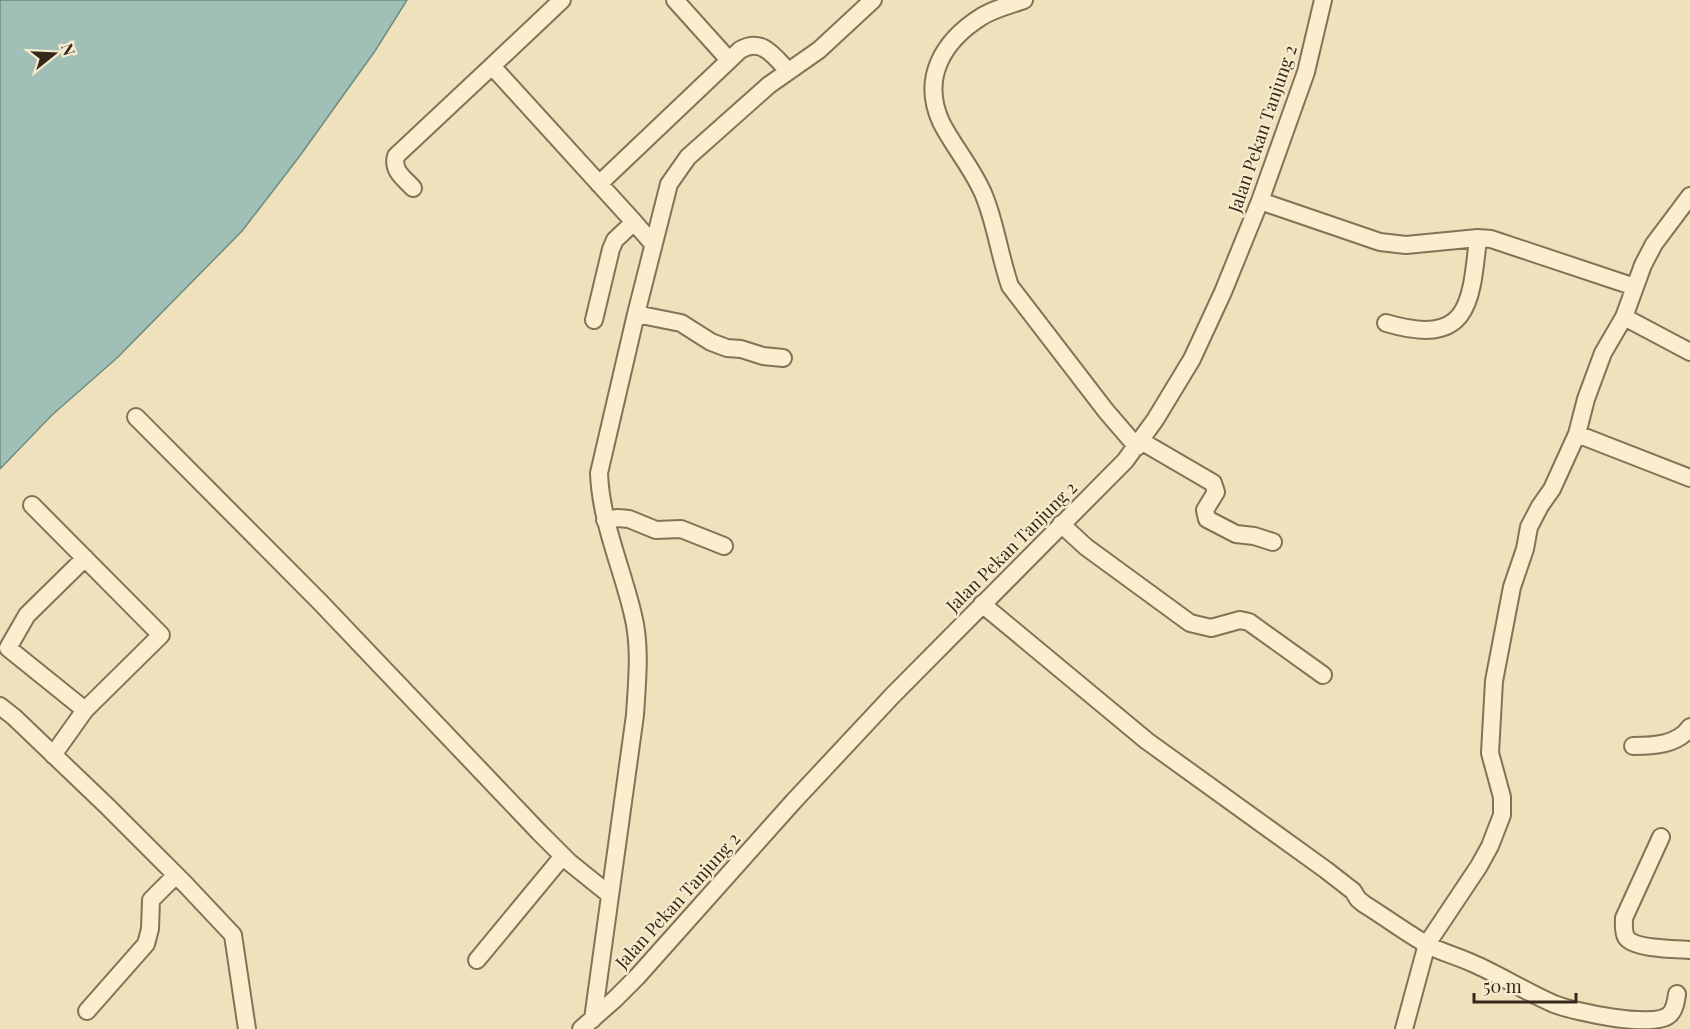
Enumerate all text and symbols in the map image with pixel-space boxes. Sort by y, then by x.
north arrow [24,24,84,84]
text: N [57,40,81,58]
street label: Jalan Pekan Tanjung 2 [1222,42,1302,217]
street label: Jalan Pekan Tanjung 2 [940,476,1082,618]
street label: Jalan Pekan Tanjung 2 [609,827,745,974]
scale bar [1474,966,1576,1004]
text: 50 m [1483,974,1522,998]

